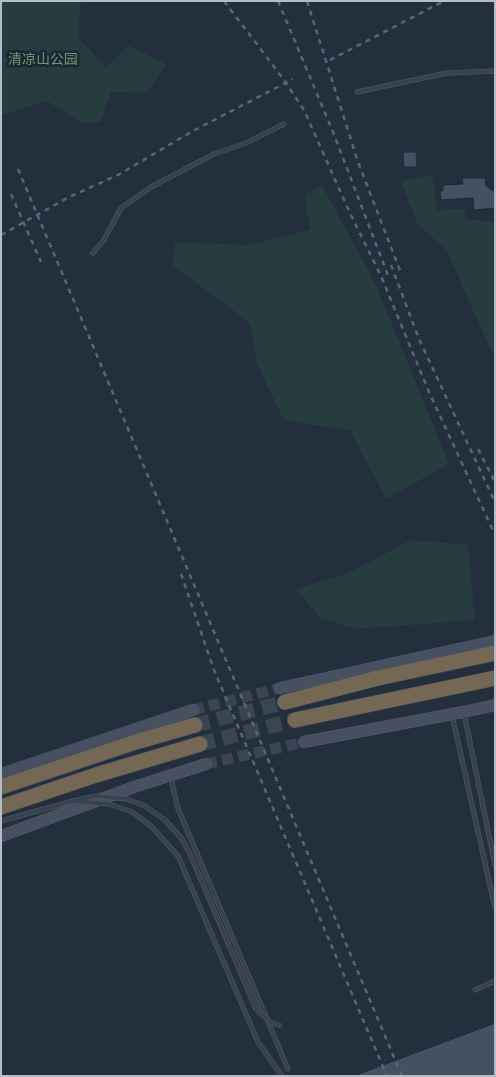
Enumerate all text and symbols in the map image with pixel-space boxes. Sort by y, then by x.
park label: 清凉山公园 [8,52,78,68]

